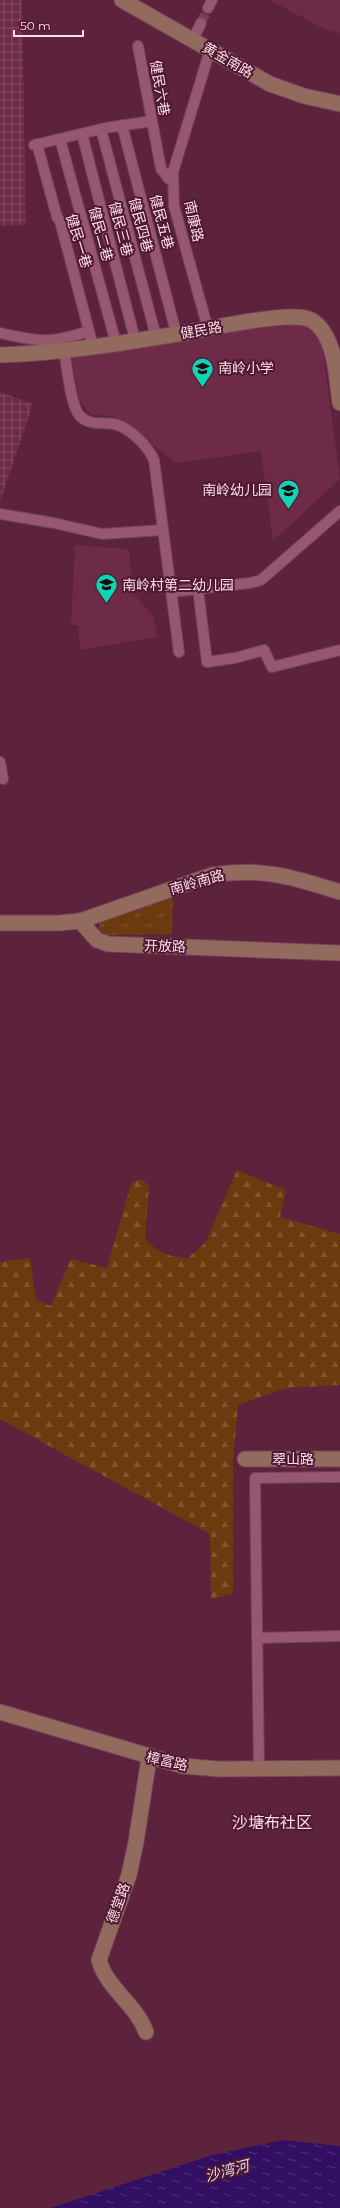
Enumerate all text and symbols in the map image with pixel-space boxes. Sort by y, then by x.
scale bar [14,12,83,38]
text: 50 m [20,18,51,33]
street label: 黄金南路 [199,38,257,82]
street label: 健民六巷 [146,59,174,117]
street label: 健民五巷 [146,193,178,251]
street label: 健民四巷 [125,196,157,254]
street label: 南康路 [181,199,207,243]
street label: 健民三巷 [105,200,137,258]
street label: 健民二巷 [85,205,117,263]
street label: 健民一巷 [62,212,96,270]
street label: 健民路 [179,317,223,343]
school or university icon: 南岭小学 [190,355,216,388]
place label: 南岭小学 [218,359,274,377]
school or university icon: 南岭幼儿园 [275,477,301,510]
place label: 南岭幼儿园 [202,481,272,499]
school or university icon: 南岭村第二幼儿园 [94,572,120,605]
place label: 南岭村第二幼儿园 [122,576,234,594]
street label: 南岭南路 [168,866,226,898]
street label: 开放路 [144,936,186,956]
street label: 翠山路 [272,1450,314,1468]
street label: 樟富路 [145,1748,189,1774]
district label: 沙塘布社区 [232,1813,312,1832]
street label: 德堂路 [102,1880,134,1926]
water label: 沙湾河 [203,2155,254,2186]

